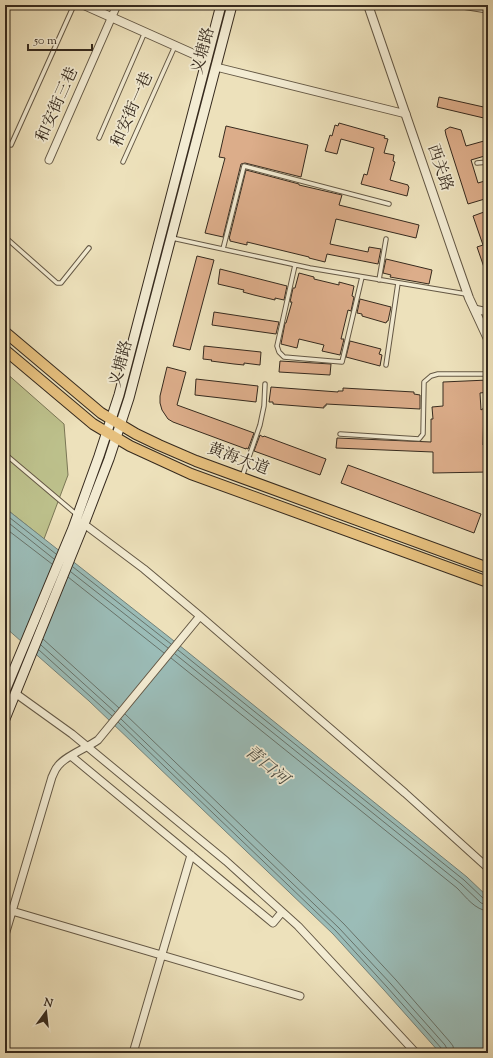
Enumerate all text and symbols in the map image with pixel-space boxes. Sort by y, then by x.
street label: 义塘路 [187,25,221,77]
scale bar [28,26,92,52]
text: 50 m [33,32,57,50]
street label: 和安街三巷 [31,64,85,146]
street label: 和安街一巷 [106,69,160,151]
street label: 西关路 [420,142,458,194]
street label: 义塘路 [105,338,139,390]
street label: 黄海大道 [204,438,272,482]
water label: 青口河 [239,740,296,794]
north arrow [26,992,66,1032]
text: N [41,994,55,1012]

